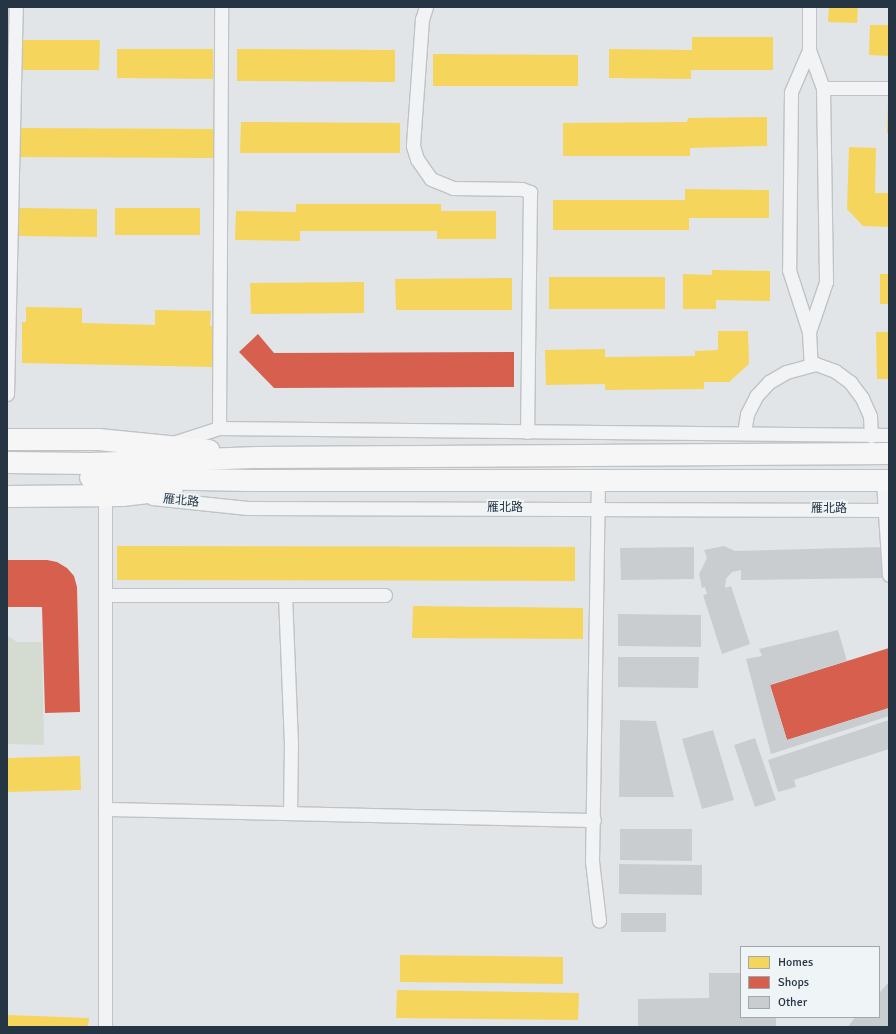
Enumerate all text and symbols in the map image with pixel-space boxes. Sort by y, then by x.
street label: 雁北路 [162,492,200,510]
street label: 雁北路 [487,501,523,515]
street label: 雁北路 [811,502,847,516]
legend [740,946,880,1018]
text: Homes [778,955,813,970]
text: Shops [778,975,809,990]
text: Other [778,995,807,1010]

